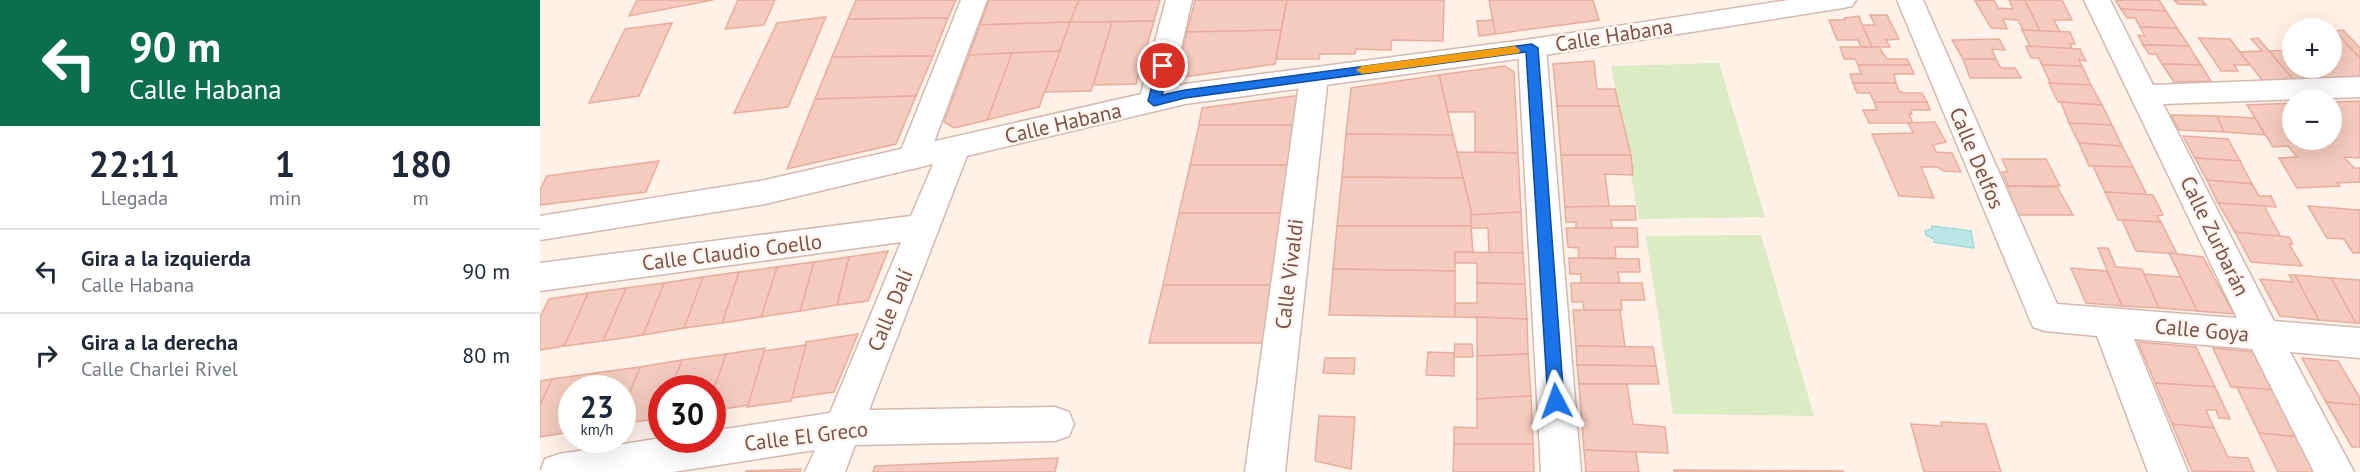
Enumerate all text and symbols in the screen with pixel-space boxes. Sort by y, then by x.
street label: Calle Habana [1553,12,1675,58]
map controls [2282,18,2342,150]
button: + [2282,18,2342,78]
text: 90 m [129,19,221,74]
icon: left [30,24,108,102]
pin [1137,40,1188,91]
icon: arrive [1146,49,1179,82]
text: Calle Habana [129,72,282,106]
button: − [2282,90,2342,150]
street label: Calle Habana [1002,96,1124,150]
street label: Calle Delfos [1944,103,2010,213]
text: 22:11 [89,140,180,187]
text: 1 [275,140,295,187]
text: 180 [390,140,451,187]
street label: Calle Zurbarán [2174,171,2256,301]
text: Llegada [101,185,168,211]
text: min [269,185,301,211]
text: m [413,185,429,211]
street label: Calle Vivaldi [1269,217,1309,331]
street label: Calle Claudio Coello [641,228,823,276]
text: Gira a la izquierda [81,244,251,272]
icon: left [30,255,63,288]
text: 90 m [462,257,510,285]
street label: Calle Dalí [861,264,919,355]
text: Calle Habana [81,272,194,298]
street label: Calle Goya [2154,312,2250,348]
text: Gira a la derecha [81,328,238,356]
icon: right [30,339,63,372]
text: 80 m [462,341,510,369]
text: Calle Charlei Rivel [81,356,238,382]
position arrow [1524,369,1588,433]
speed limit sign: 30 [648,375,726,453]
text: 23 [580,387,614,426]
street label: Calle El Greco [743,415,869,457]
text: km/h [581,420,613,439]

